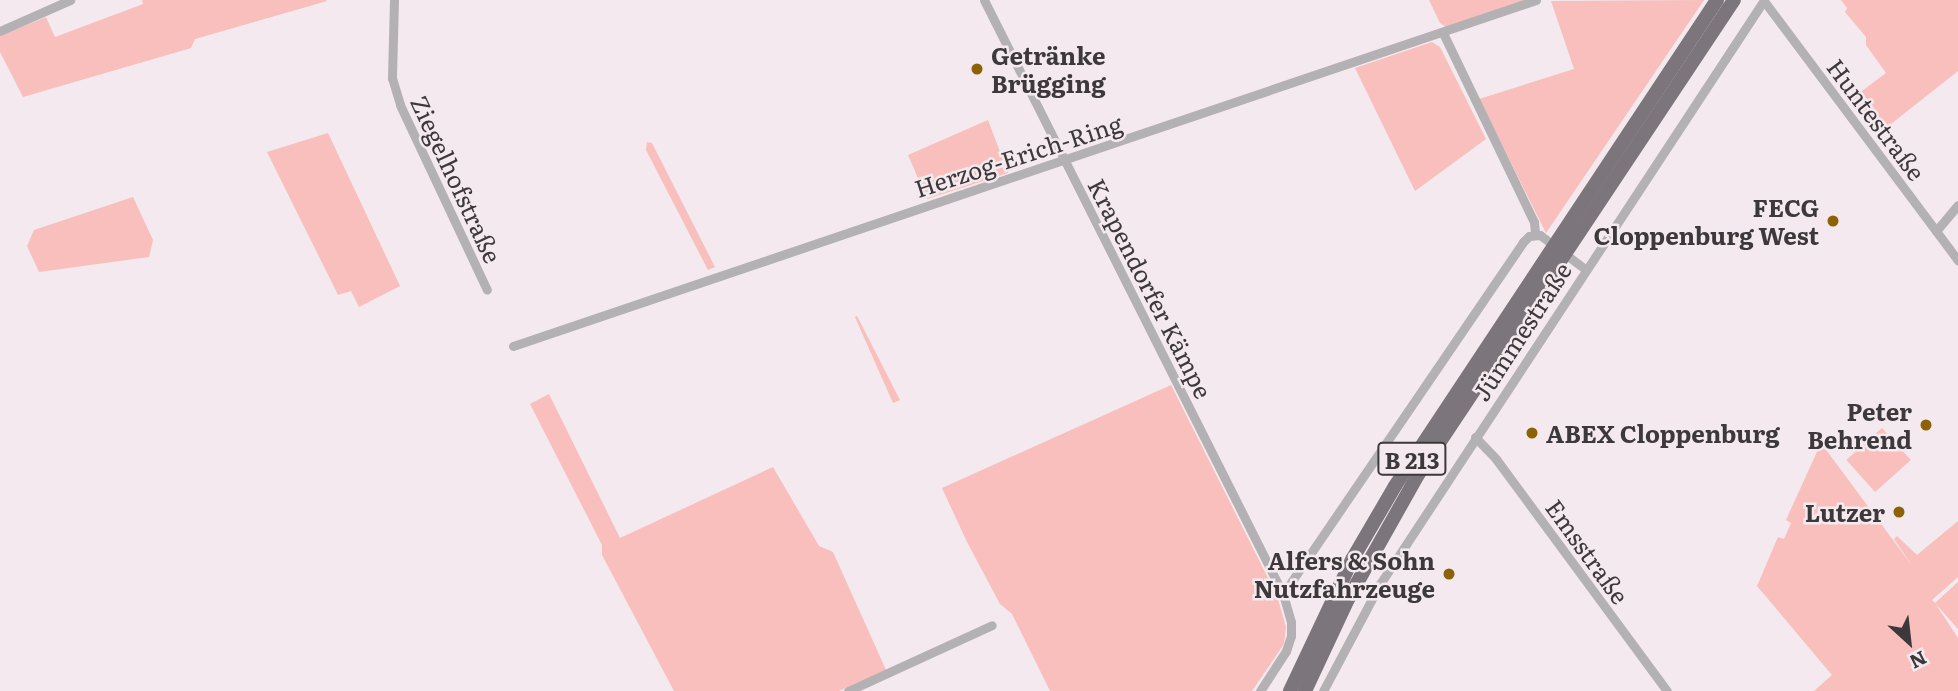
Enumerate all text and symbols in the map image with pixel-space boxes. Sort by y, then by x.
place label: Getränke Brügging [991,41,1106,97]
street label: Huntestraße [1822,53,1932,185]
marker: Getränke Brügging [969,61,985,77]
street label: Ziegelhofstraße [406,91,508,267]
street label: Herzog-Erich-Ring [911,108,1125,202]
street label: Krapendorfer Kämpe [1083,173,1219,403]
place label: FECG Cloppenburg West [1594,193,1819,249]
marker: FECG Cloppenburg West [1825,213,1841,229]
street label: Jümmestraße [1466,257,1576,405]
place label: Peter Behrend [1807,397,1912,453]
marker: Peter Behrend [1918,417,1934,433]
place label: ABEX Cloppenburg [1546,419,1780,447]
marker: ABEX Cloppenburg [1524,425,1540,441]
road number: B 213 [1377,440,1447,478]
street label: Emsstraße [1541,493,1635,609]
place label: Lutzer [1805,498,1885,526]
marker: Lutzer [1891,504,1907,520]
place label: Alfers & Sohn Nutzfahrzeuge [1254,546,1435,602]
marker: Alfers & Sohn Nutzfahrzeuge [1441,566,1457,582]
north arrow [1874,607,1944,677]
text: N [1905,645,1932,677]

